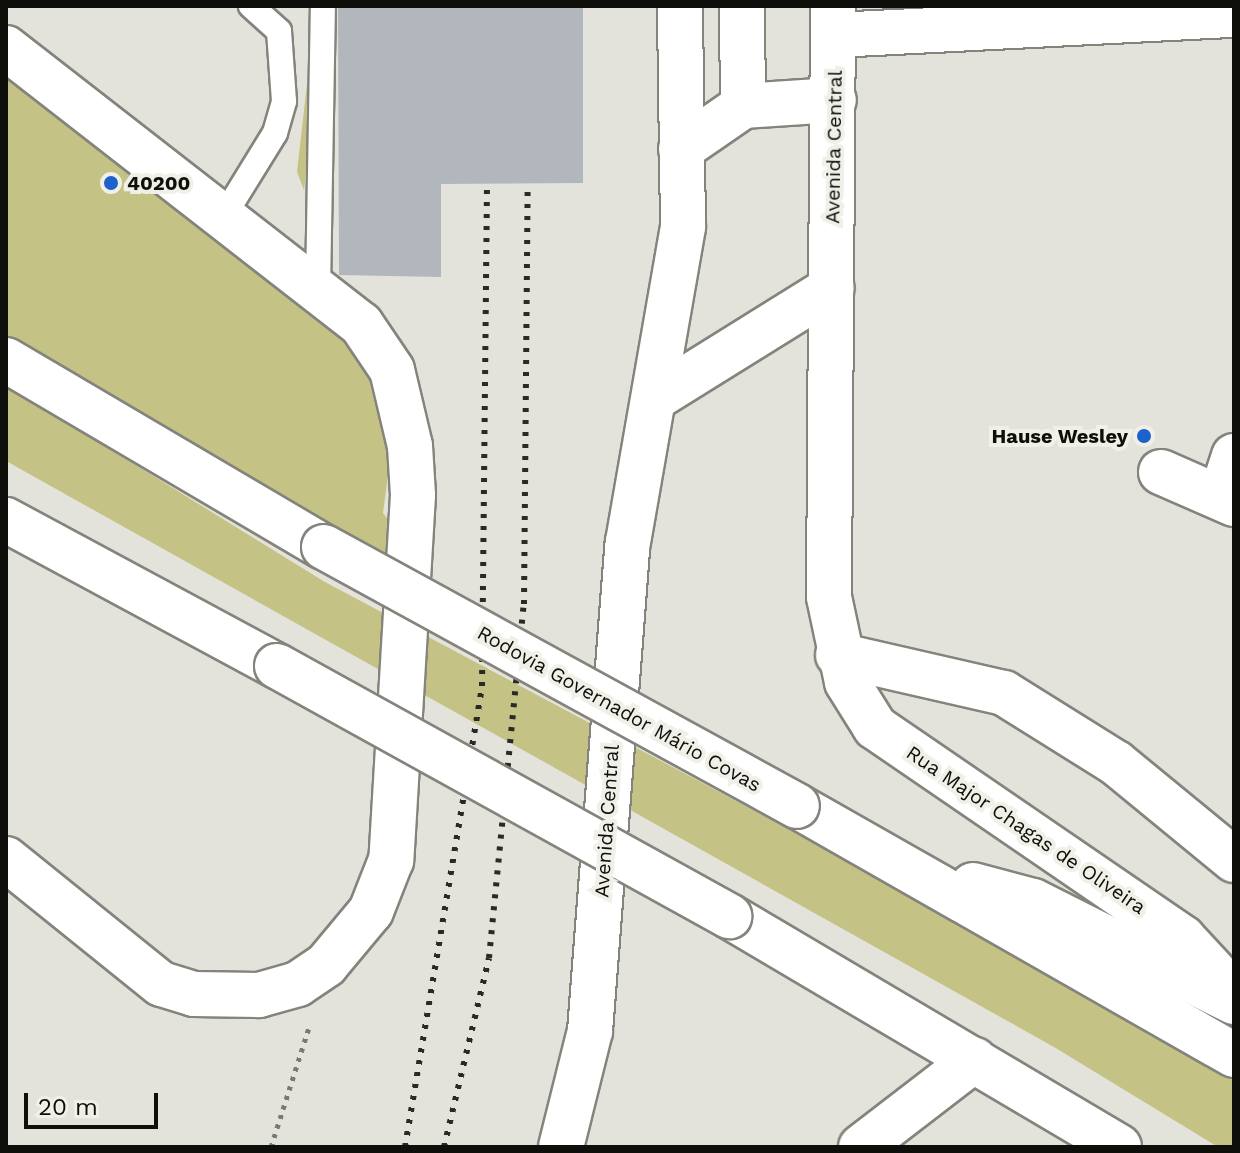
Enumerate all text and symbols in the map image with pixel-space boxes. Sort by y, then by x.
street label: Avenida Central [821,70,847,224]
place label: 40200 [127,171,190,195]
marker: 40200 [102,174,120,192]
place label: Hause Wesley [991,424,1128,448]
marker: Hause Wesley [1135,427,1153,445]
street label: Rodovia Governador Mário Covas [473,621,765,797]
street label: Rua Major Chagas de Oliveira [901,740,1151,920]
street label: Avenida Central [590,743,624,899]
scale bar [28,1077,162,1127]
text: 20 m [38,1093,98,1121]

